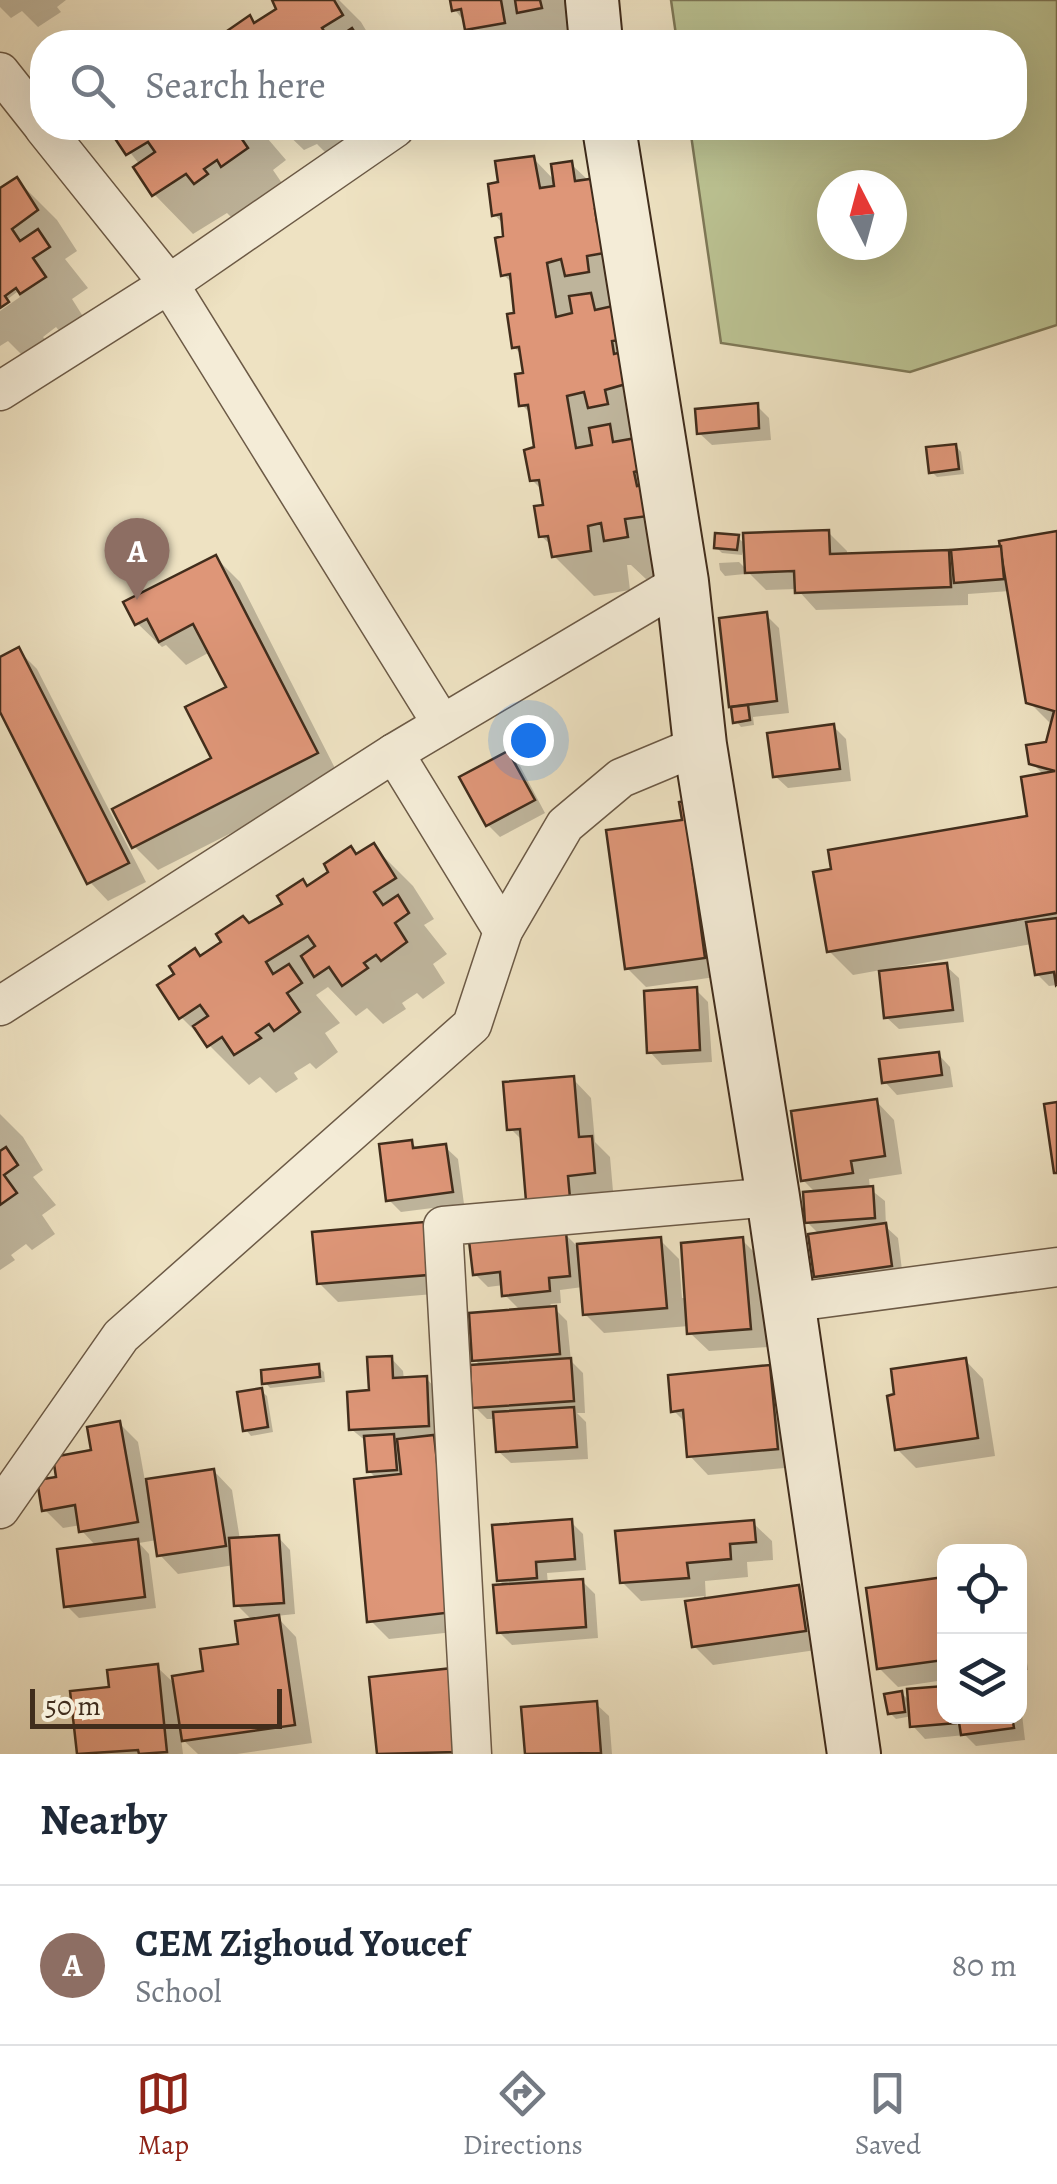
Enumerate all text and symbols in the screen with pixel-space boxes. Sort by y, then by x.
search box [30,30,1027,140]
icon: search [65,58,120,113]
text: Search here [145,59,326,111]
north arrow [817,170,907,260]
pin: A [104,518,170,600]
your location [503,715,554,766]
map controls [937,1544,1027,1724]
button: locate [937,1544,1027,1634]
button: layers [937,1634,1027,1724]
scale bar [30,1684,282,1728]
text: 50 m [45,1687,101,1725]
text: Nearby [40,1791,167,1848]
text: CEM Zighoud Youcef [135,1917,467,1969]
text: A [62,1943,83,1987]
text: 80 m [951,1943,1017,1987]
text: School [135,1969,222,2013]
tab: Map [136,2066,191,2164]
tab: Directions [463,2066,583,2164]
tab: Saved [855,2066,921,2164]

